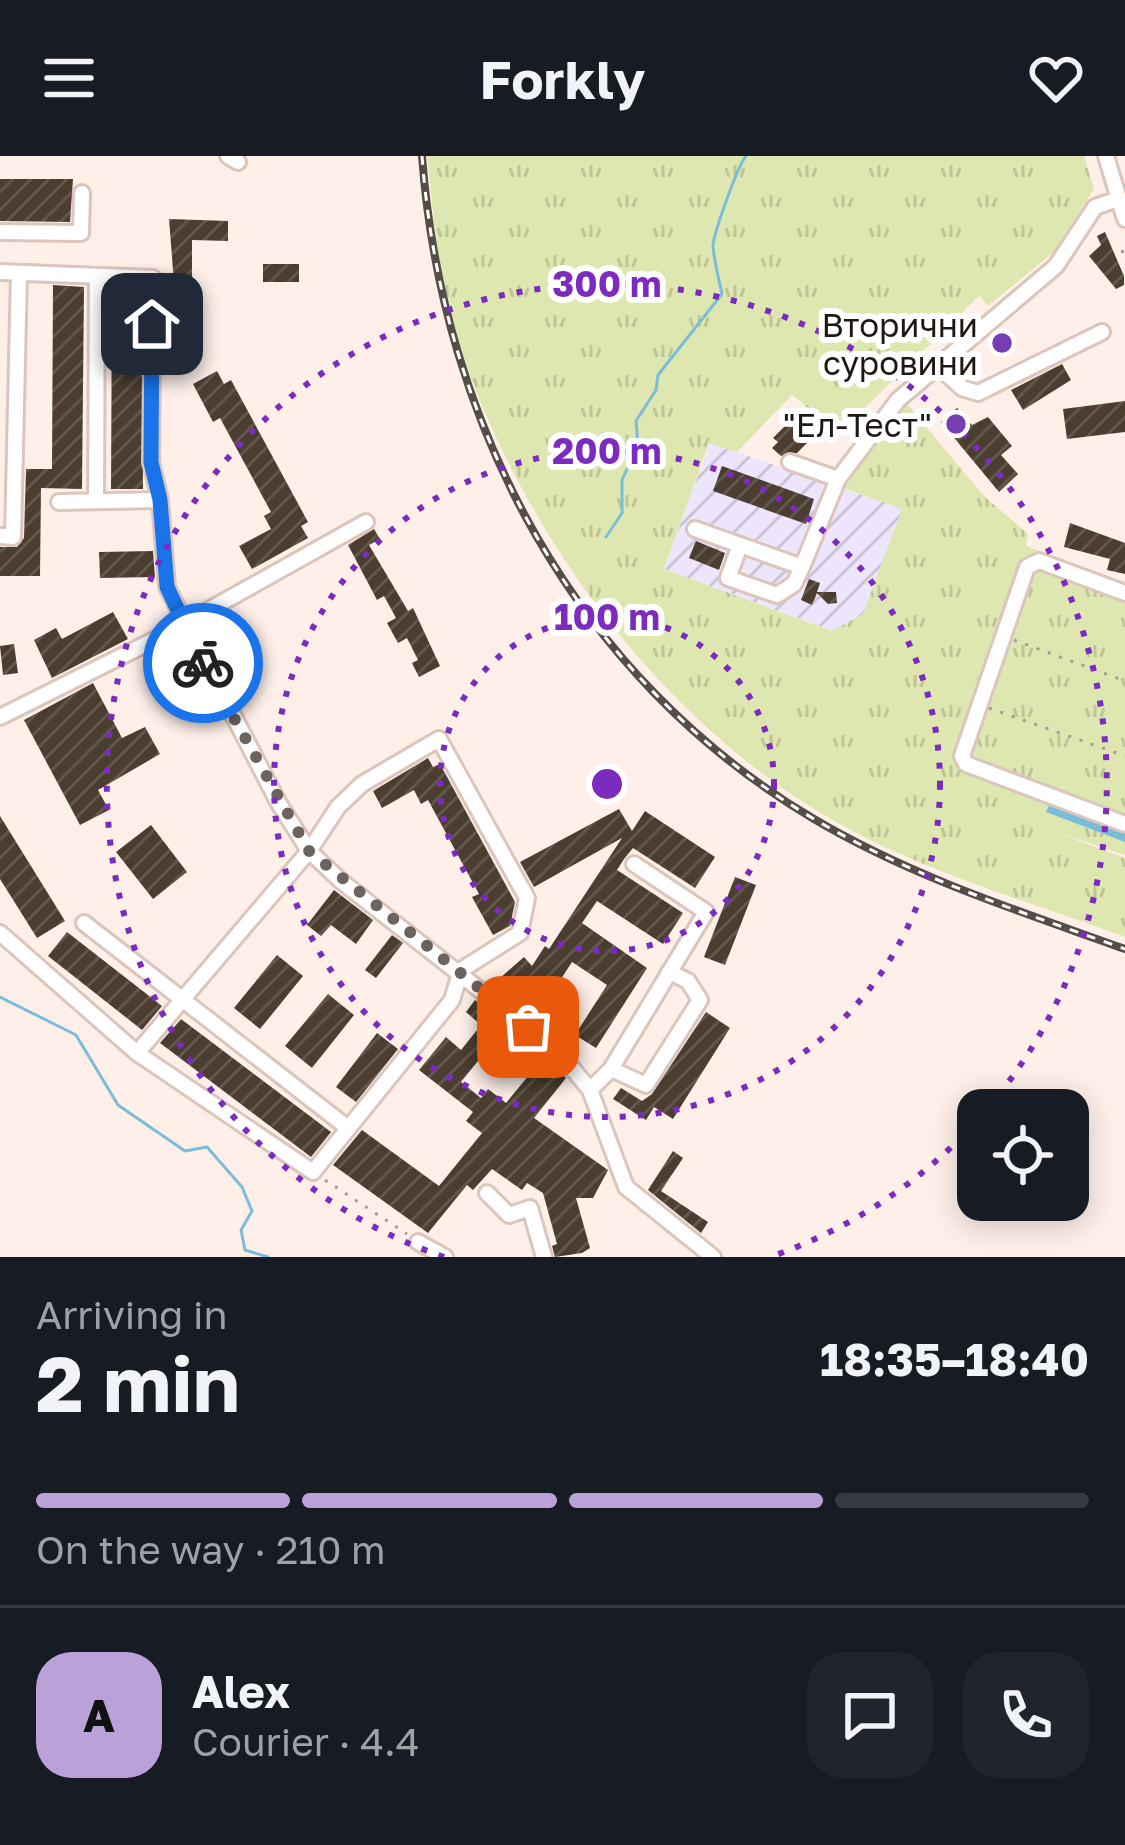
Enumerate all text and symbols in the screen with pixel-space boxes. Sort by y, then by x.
icon: menu [36,45,102,111]
icon: heart [1023,45,1089,111]
text: Forkly [480,46,645,111]
text: 300 m [552,262,662,305]
pin [101,273,203,375]
icon: home [119,291,185,357]
place label: Вторични суровини [822,305,978,382]
marker: Вторични суровини [989,330,1015,356]
place label: "Ел-Тест" [783,405,932,444]
marker: "Ел-Тест" [943,411,969,437]
text: 200 m [552,429,662,472]
text: 100 m [554,595,660,638]
courier [143,603,263,723]
icon: bike [170,630,236,696]
centre of rings [586,763,628,805]
pin [477,976,579,1078]
icon: bag [495,994,561,1060]
map controls [957,1089,1089,1221]
button: locate [957,1089,1089,1221]
text: Arriving in [36,1291,227,1338]
text: 18:35–18:40 [820,1332,1089,1386]
text: 2 min [36,1336,240,1429]
text: On the way · 210 m [36,1526,386,1573]
button: chat [807,1652,933,1778]
button: phone [963,1652,1089,1778]
text: Alex [192,1664,290,1718]
text: A [83,1688,115,1742]
text: Courier · 4.4 [192,1718,420,1765]

